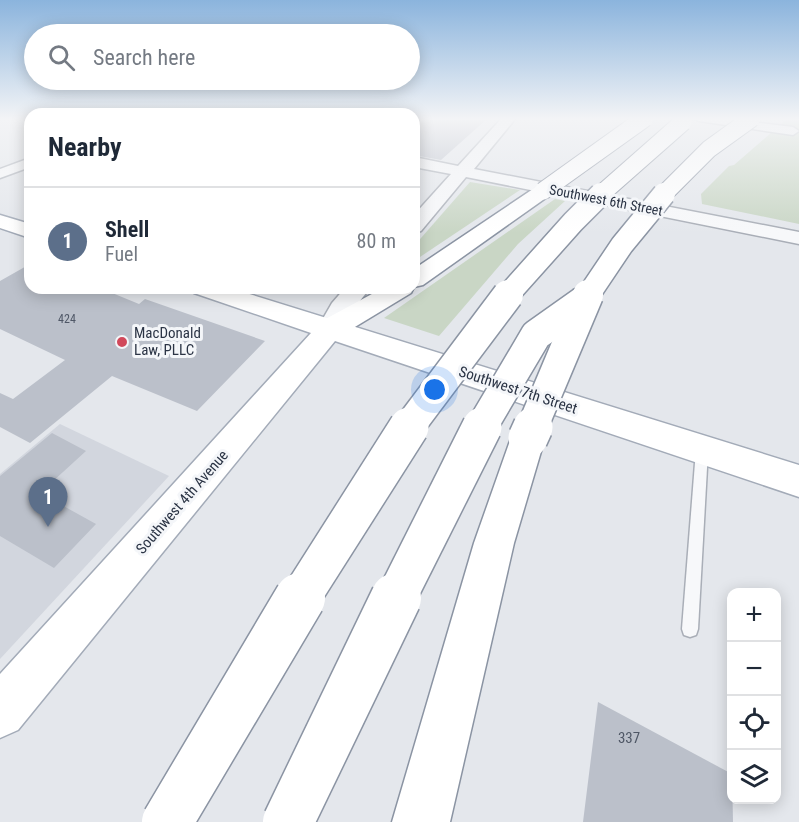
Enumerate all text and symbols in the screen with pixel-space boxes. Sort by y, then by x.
search box [24,24,420,90]
icon: search [45,41,78,74]
text: Search here [93,45,195,70]
text: Nearby [48,132,122,162]
street label: Southwest 6th Street [548,181,664,219]
text: Shell [105,217,149,242]
text: 1 [62,229,73,253]
text: 80 m [357,229,396,253]
text: Fuel [105,242,138,266]
house number: 424 [58,312,76,326]
place label: MacDonald Law, PLLC [134,324,201,359]
marker: MacDonald Law, PLLC [115,335,129,349]
street label: Southwest 7th Street [457,362,579,418]
your location [420,375,449,404]
street label: Southwest 4th Avenue [132,446,232,558]
pin: 1 [28,478,68,527]
map controls [727,588,781,804]
button: + [727,588,781,642]
button: − [727,642,781,696]
button: locate [727,696,781,750]
house number: 337 [618,729,640,747]
button: layers [727,750,781,804]

